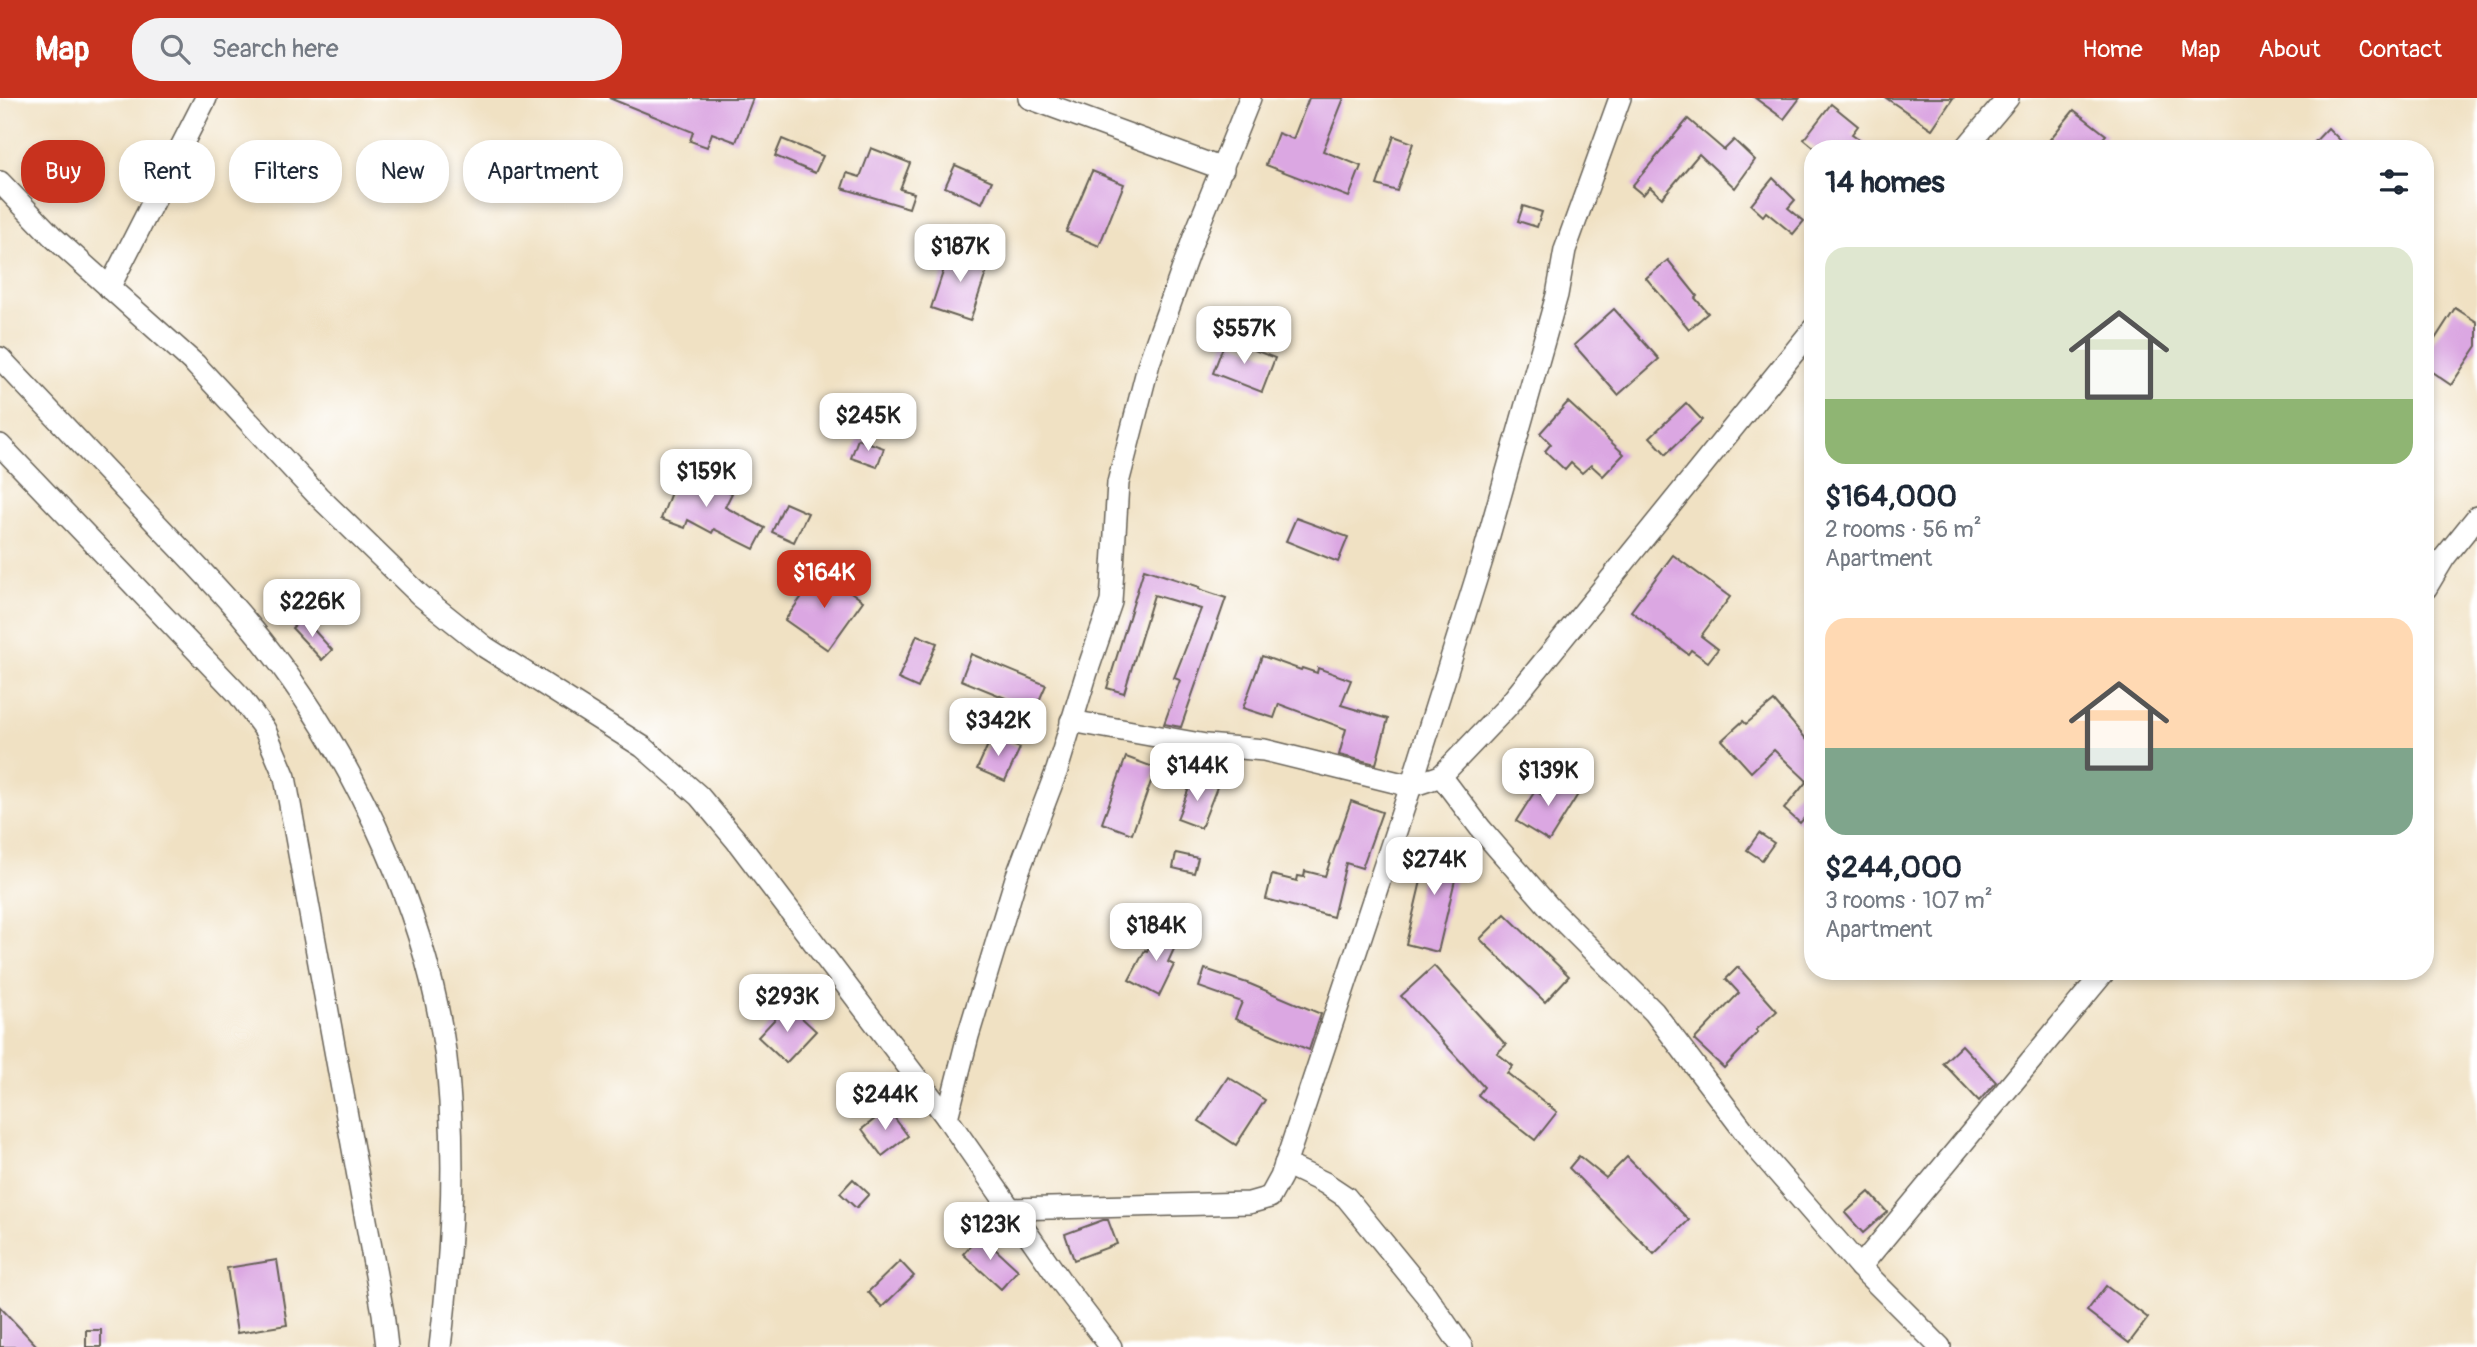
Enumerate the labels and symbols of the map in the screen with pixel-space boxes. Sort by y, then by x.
pin: $187K [911,225,1009,284]
pin: $557K [1195,306,1293,366]
pin: $245K [819,394,917,453]
pin: $159K [657,450,755,509]
pin: $164K [775,550,873,610]
pin: $226K [263,580,361,639]
pin: $342K [949,698,1047,758]
pin: $144K [1148,744,1246,803]
pin: $139K [1499,748,1597,808]
pin: $274K [1385,838,1483,897]
pin: $184K [1107,904,1205,963]
pin: $293K [738,974,836,1034]
pin: $244K [836,1072,934,1132]
pin: $123K [941,1202,1039,1262]

